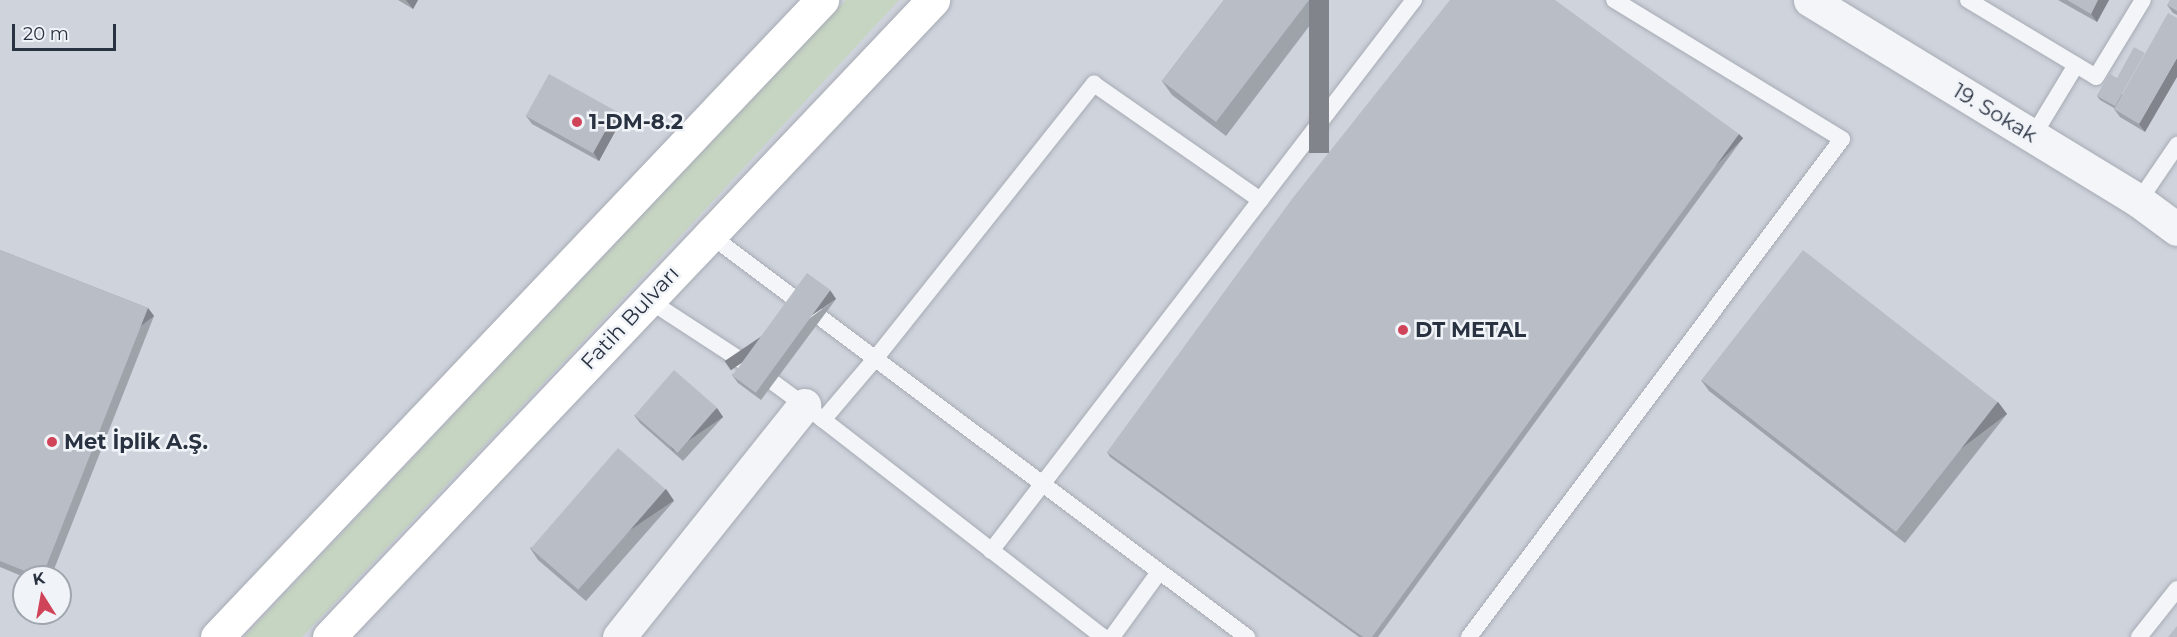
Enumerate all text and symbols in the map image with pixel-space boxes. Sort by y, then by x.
scale bar [15,12,118,50]
text: 20 m [23,23,69,45]
street label: 19. Sokak [1948,78,2042,148]
place label: 1-DM-8.2 [589,109,683,135]
marker: 1-DM-8.2 [570,115,584,129]
street label: Fatih Bulvarı [576,261,684,375]
place label: DT METAL [1415,317,1526,343]
marker: DT METAL [1396,323,1410,337]
place label: Met İplik A.Ş. [64,429,208,455]
marker: Met İplik A.Ş. [45,435,59,449]
north arrow [12,565,72,625]
text: K [31,568,46,589]

